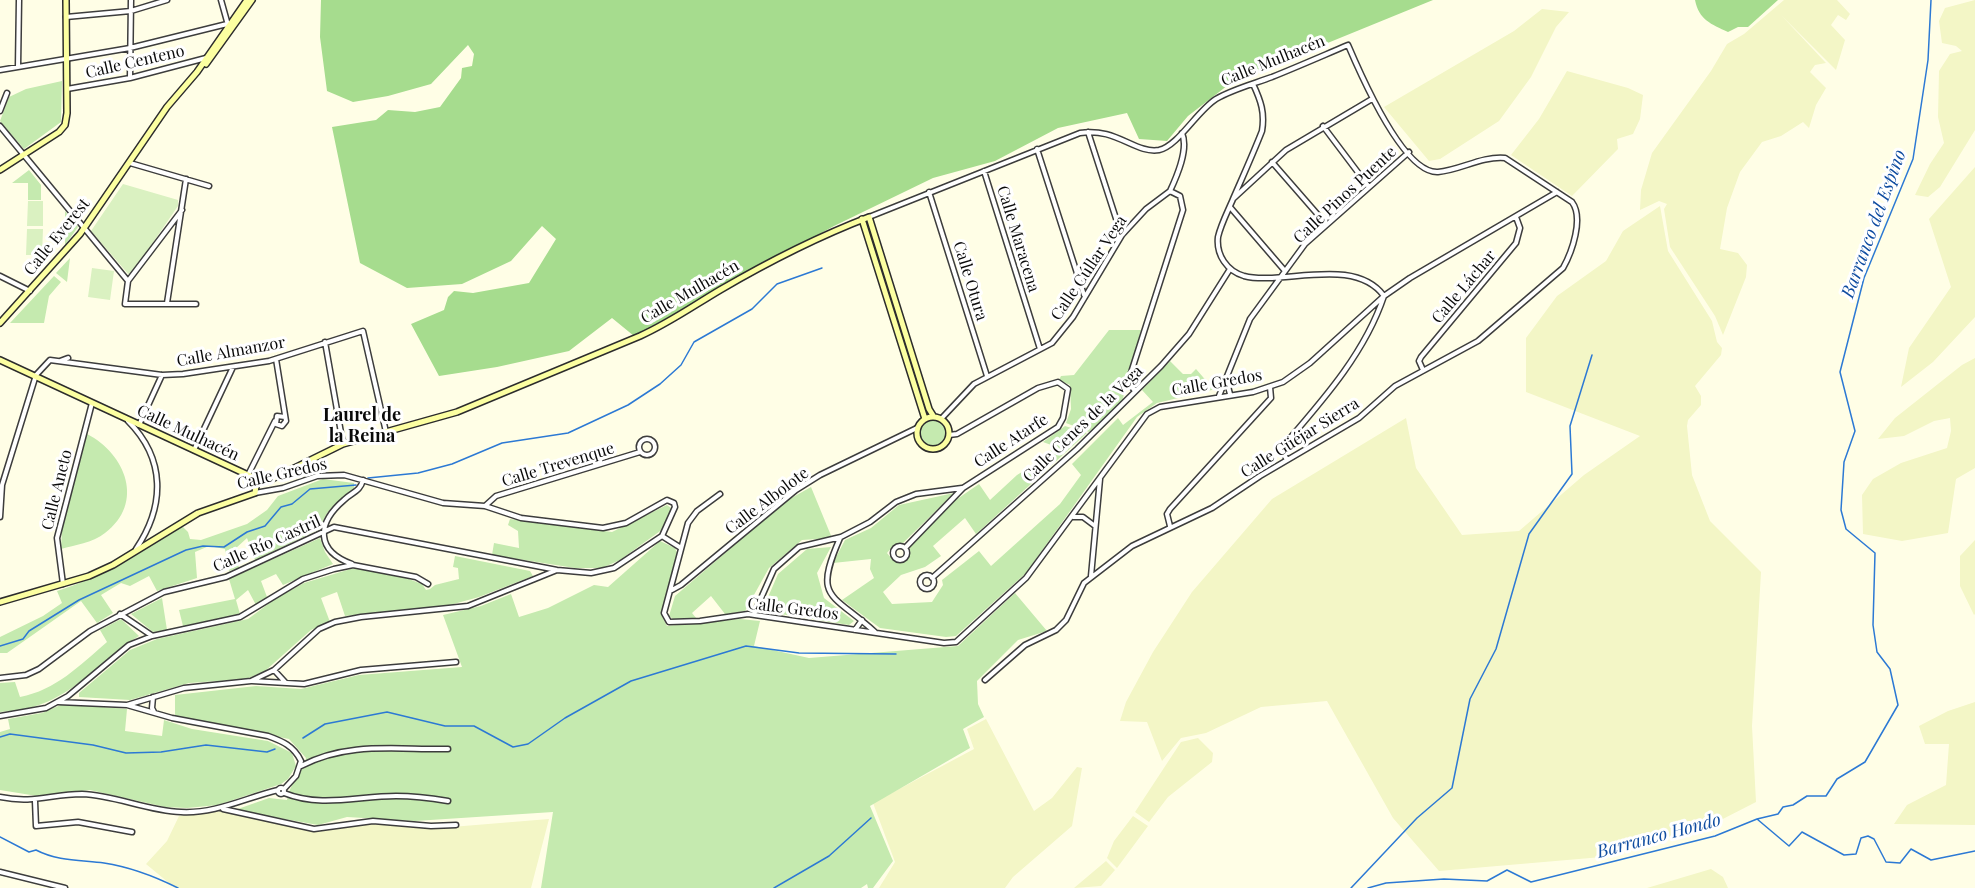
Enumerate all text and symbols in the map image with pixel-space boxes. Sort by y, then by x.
street label: Calle Mulhacén [1218,31,1328,91]
street label: Calle Centeno [84,41,186,83]
street label: Calle Pinos Puente [1290,142,1400,248]
water label: Barranco del Espino [1837,147,1911,301]
street label: Calle Maracena [993,183,1043,295]
street label: Calle Everest [20,195,94,279]
street label: Calle Cúllar Vega [1047,212,1131,324]
street label: Calle Otura [949,239,991,323]
street label: Calle Láchar [1428,246,1500,328]
street label: Calle Mulhacén [637,256,743,328]
street label: Calle Almanzor [175,333,287,371]
street label: Calle Cenes de la Vega [1019,362,1147,486]
street label: Calle Gredos [1170,366,1264,400]
street label: Calle Güéjar Sierra [1237,394,1363,482]
street label: Calle Mulhacén [134,401,242,465]
district label: Laurel de la Reina [323,404,401,446]
street label: Calle Atarfe [971,410,1051,472]
street label: Calle Trevenque [499,439,617,491]
street label: Calle Aneto [38,448,76,532]
street label: Calle Gredos [235,454,329,494]
street label: Calle Albolote [722,463,812,539]
street label: Calle Río Castril [210,512,324,576]
street label: Calle Gredos [746,594,840,624]
water label: Barranco Hondo [1595,809,1723,863]

